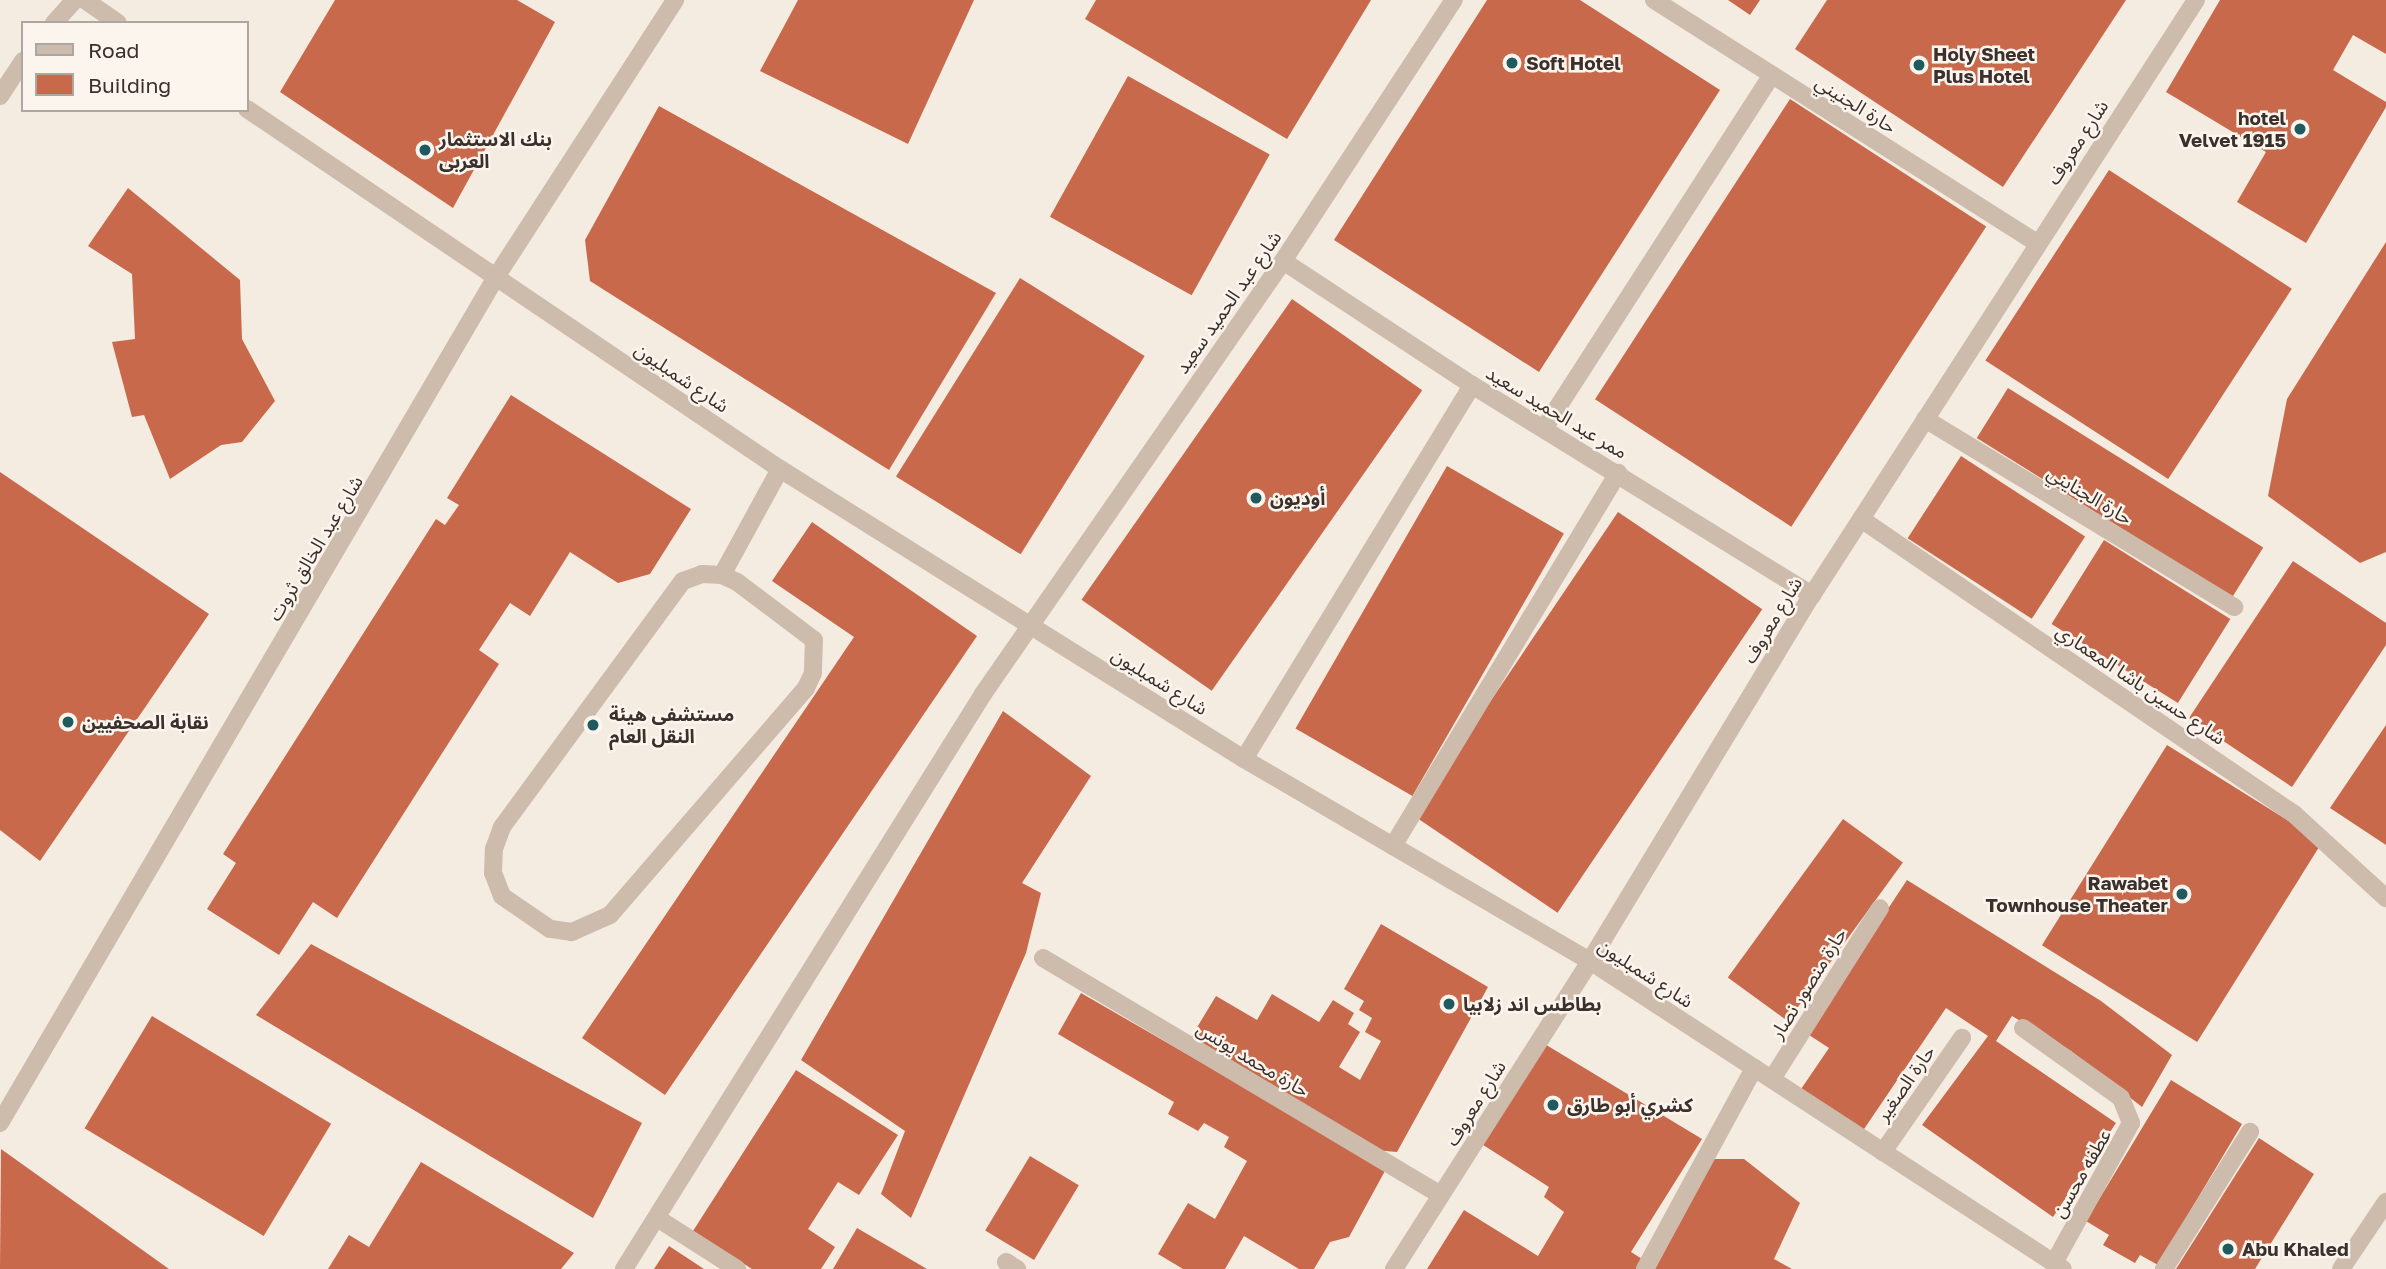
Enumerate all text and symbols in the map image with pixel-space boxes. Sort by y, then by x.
legend [21,21,248,112]
text: Road [88,37,139,63]
place label: Holy Sheet Plus Hotel [1933,43,2035,87]
place label: Soft Hotel [1526,52,1621,74]
marker: Soft Hotel [1504,55,1520,71]
marker: Holy Sheet Plus Hotel [1911,57,1927,73]
street label: حارة الجنيني [1811,70,1901,138]
text: Building [88,72,171,98]
street label: شارع معروف [2041,95,2113,189]
place label: hotel Velvet 1915 [2179,107,2286,151]
marker: hotel Velvet 1915 [2292,121,2308,137]
place label: بنك الاستثمار العربى [439,128,552,172]
marker: بنك الاستثمار العربى [417,142,433,158]
street label: شارع عبد الحميد سعيد [1170,226,1286,378]
street label: شارع شمبليون [630,337,734,417]
street label: ممر عبد الحميد سعيد [1482,361,1632,463]
street label: حارة الجنايني [2043,461,2137,529]
street label: شارع عبد الخالق ثروت [263,471,367,625]
place label: أوديون [1270,487,1325,509]
marker: أوديون [1248,490,1264,506]
street label: شارع معروف [1737,573,1807,667]
street label: شارع حسين باشا المعماري [2052,619,2230,749]
street label: شارع شمبليون [1108,642,1212,720]
place label: مستشفى هيئة النقل العام [609,703,734,747]
place label: نقابة الصحفيين [82,711,209,733]
marker: نقابة الصحفيين [60,714,76,730]
marker: مستشفى هيئة النقل العام [583,715,603,735]
place label: Rawabet Townhouse Theater [1986,872,2168,916]
marker: Rawabet Townhouse Theater [2174,886,2190,902]
street label: حارة منصور نصار [1765,923,1851,1043]
street label: شارع شمبليون [1594,934,1698,1012]
place label: بطاطس اند زلابيا [1463,993,1602,1015]
marker: بطاطس اند زلابيا [1441,996,1457,1012]
street label: حارة محمد يونس [1193,1016,1313,1102]
street label: حارة الصغير [1871,1041,1939,1125]
street label: شارع معروف [1440,1056,1510,1150]
place label: كشري أبو طارق [1567,1094,1693,1116]
marker: كشري أبو طارق [1545,1097,1561,1113]
street label: عطفه محسن [2046,1125,2116,1221]
place label: Abu Khaled [2242,1238,2349,1260]
marker: Abu Khaled [2220,1241,2236,1257]

